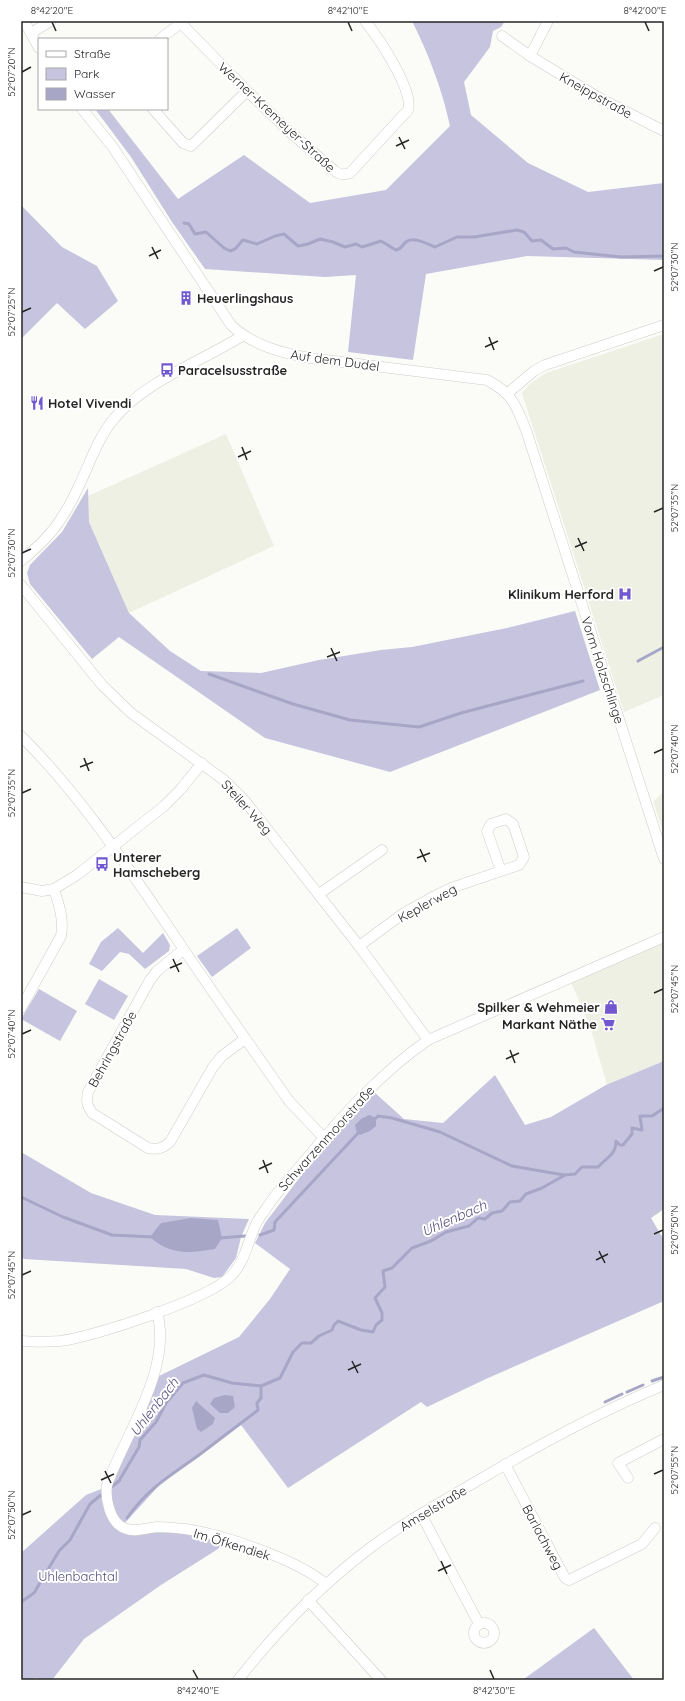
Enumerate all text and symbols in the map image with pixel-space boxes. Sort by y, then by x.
text: 8°42'20"E [31,4,74,17]
text: 8°42'10"E [328,4,369,17]
text: 8°42'00"E [624,4,667,17]
legend [38,38,168,110]
text: Straße [74,46,111,61]
text: 52°07'20"N [5,47,18,97]
street label: Werner-Kremeyer-Straße [215,59,339,175]
text: Park [74,66,99,81]
street label: Kneippstraße [557,68,635,122]
text: Wasser [74,86,116,101]
text: 52°07'30"N [668,242,681,292]
text: 52°07'25"N [5,288,18,336]
building icon: Heuerlingshaus [178,290,194,306]
place label: Heuerlingshaus [197,290,293,306]
street label: Auf dem Dudel [290,346,380,374]
bus stop icon: Paracelsusstraße [159,362,175,378]
place label: Paracelsusstraße [178,362,288,378]
restaurant icon: Hotel Vivendi [29,395,45,411]
place label: Hotel Vivendi [48,395,131,411]
text: 52°07'35"N [668,484,681,532]
text: 52°07'30"N [5,528,18,578]
place label: Klinikum Herford [508,586,614,602]
hospital icon: Klinikum Herford [617,586,633,602]
street label: Vorm Holzschlinge [578,614,628,726]
text: 52°07'40"N [668,724,681,774]
text: 52°07'35"N [5,769,18,817]
street label: Steiler Weg [218,776,276,838]
place label: Unterer Hamscheberg [113,849,200,880]
bus stop icon: Unterer Hamscheberg [94,856,110,872]
street label: Keplerweg [395,880,459,926]
text: 52°07'45"N [668,965,681,1013]
place label: Spilker & Wehmeier [477,999,600,1015]
shop icon: Spilker & Wehmeier [603,999,619,1015]
street label: Behringstraße [84,1008,140,1090]
text: 52°07'40"N [5,1009,18,1059]
place label: Markant Näthe [502,1016,597,1032]
supermarket icon: Markant Näthe [600,1016,616,1032]
street label: Schwarzenmoorstraße [275,1082,377,1194]
water label: Uhlenbach [419,1195,490,1240]
text: 52°07'50"N [668,1205,681,1255]
text: 52°07'45"N [5,1251,18,1299]
water label: Uhlenbach [126,1373,183,1440]
text: 52°07'55"N [668,1446,681,1494]
street label: Amselstraße [397,1482,469,1534]
text: 52°07'50"N [5,1490,18,1540]
street label: Barlachweg [519,1502,567,1572]
street label: Im Öfkendiek [192,1525,273,1563]
park label: Uhlenbachtal [38,1568,118,1584]
text: 8°42'40"E [177,1684,219,1697]
text: 8°42'30"E [473,1684,515,1697]

